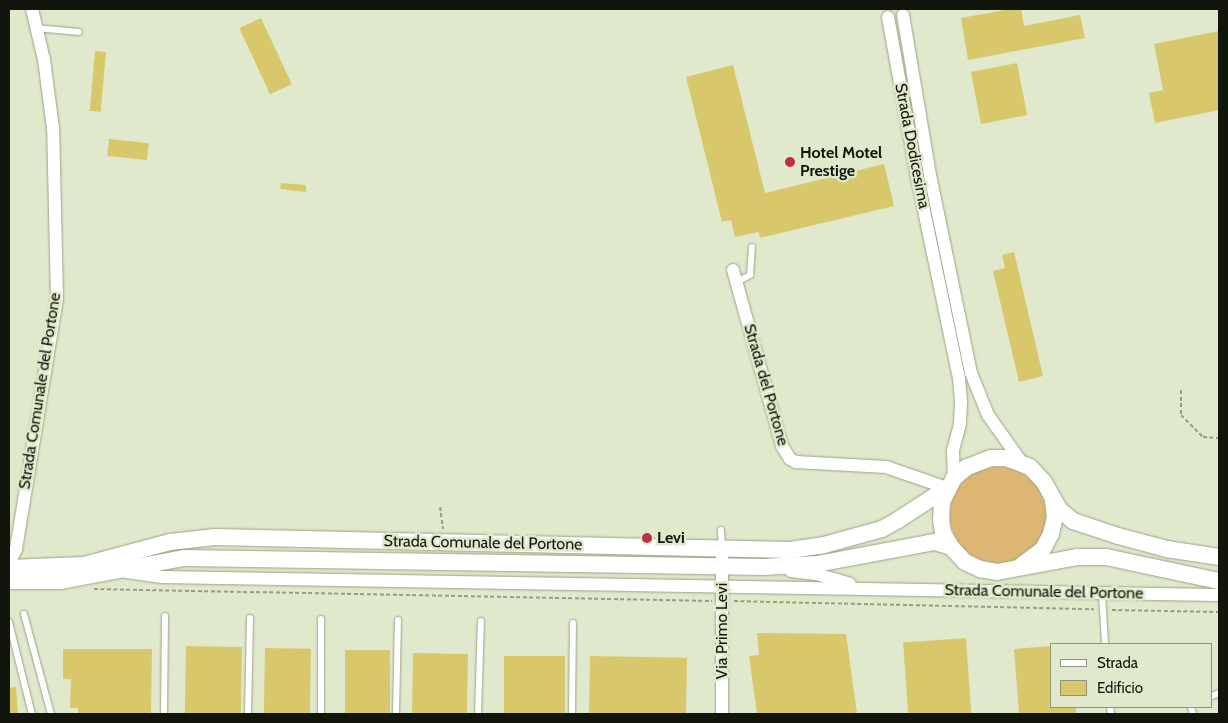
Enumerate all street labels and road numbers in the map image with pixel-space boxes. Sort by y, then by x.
street label: Strada Dodicesima [890,82,934,210]
street label: Strada Comunale del Portone [15,291,65,491]
street label: Strada del Portone [739,322,793,448]
street label: Strada Comunale del Portone [383,532,583,554]
street label: Strada Comunale del Portone [944,581,1144,603]
street label: Via Primo Levi [712,583,732,679]

